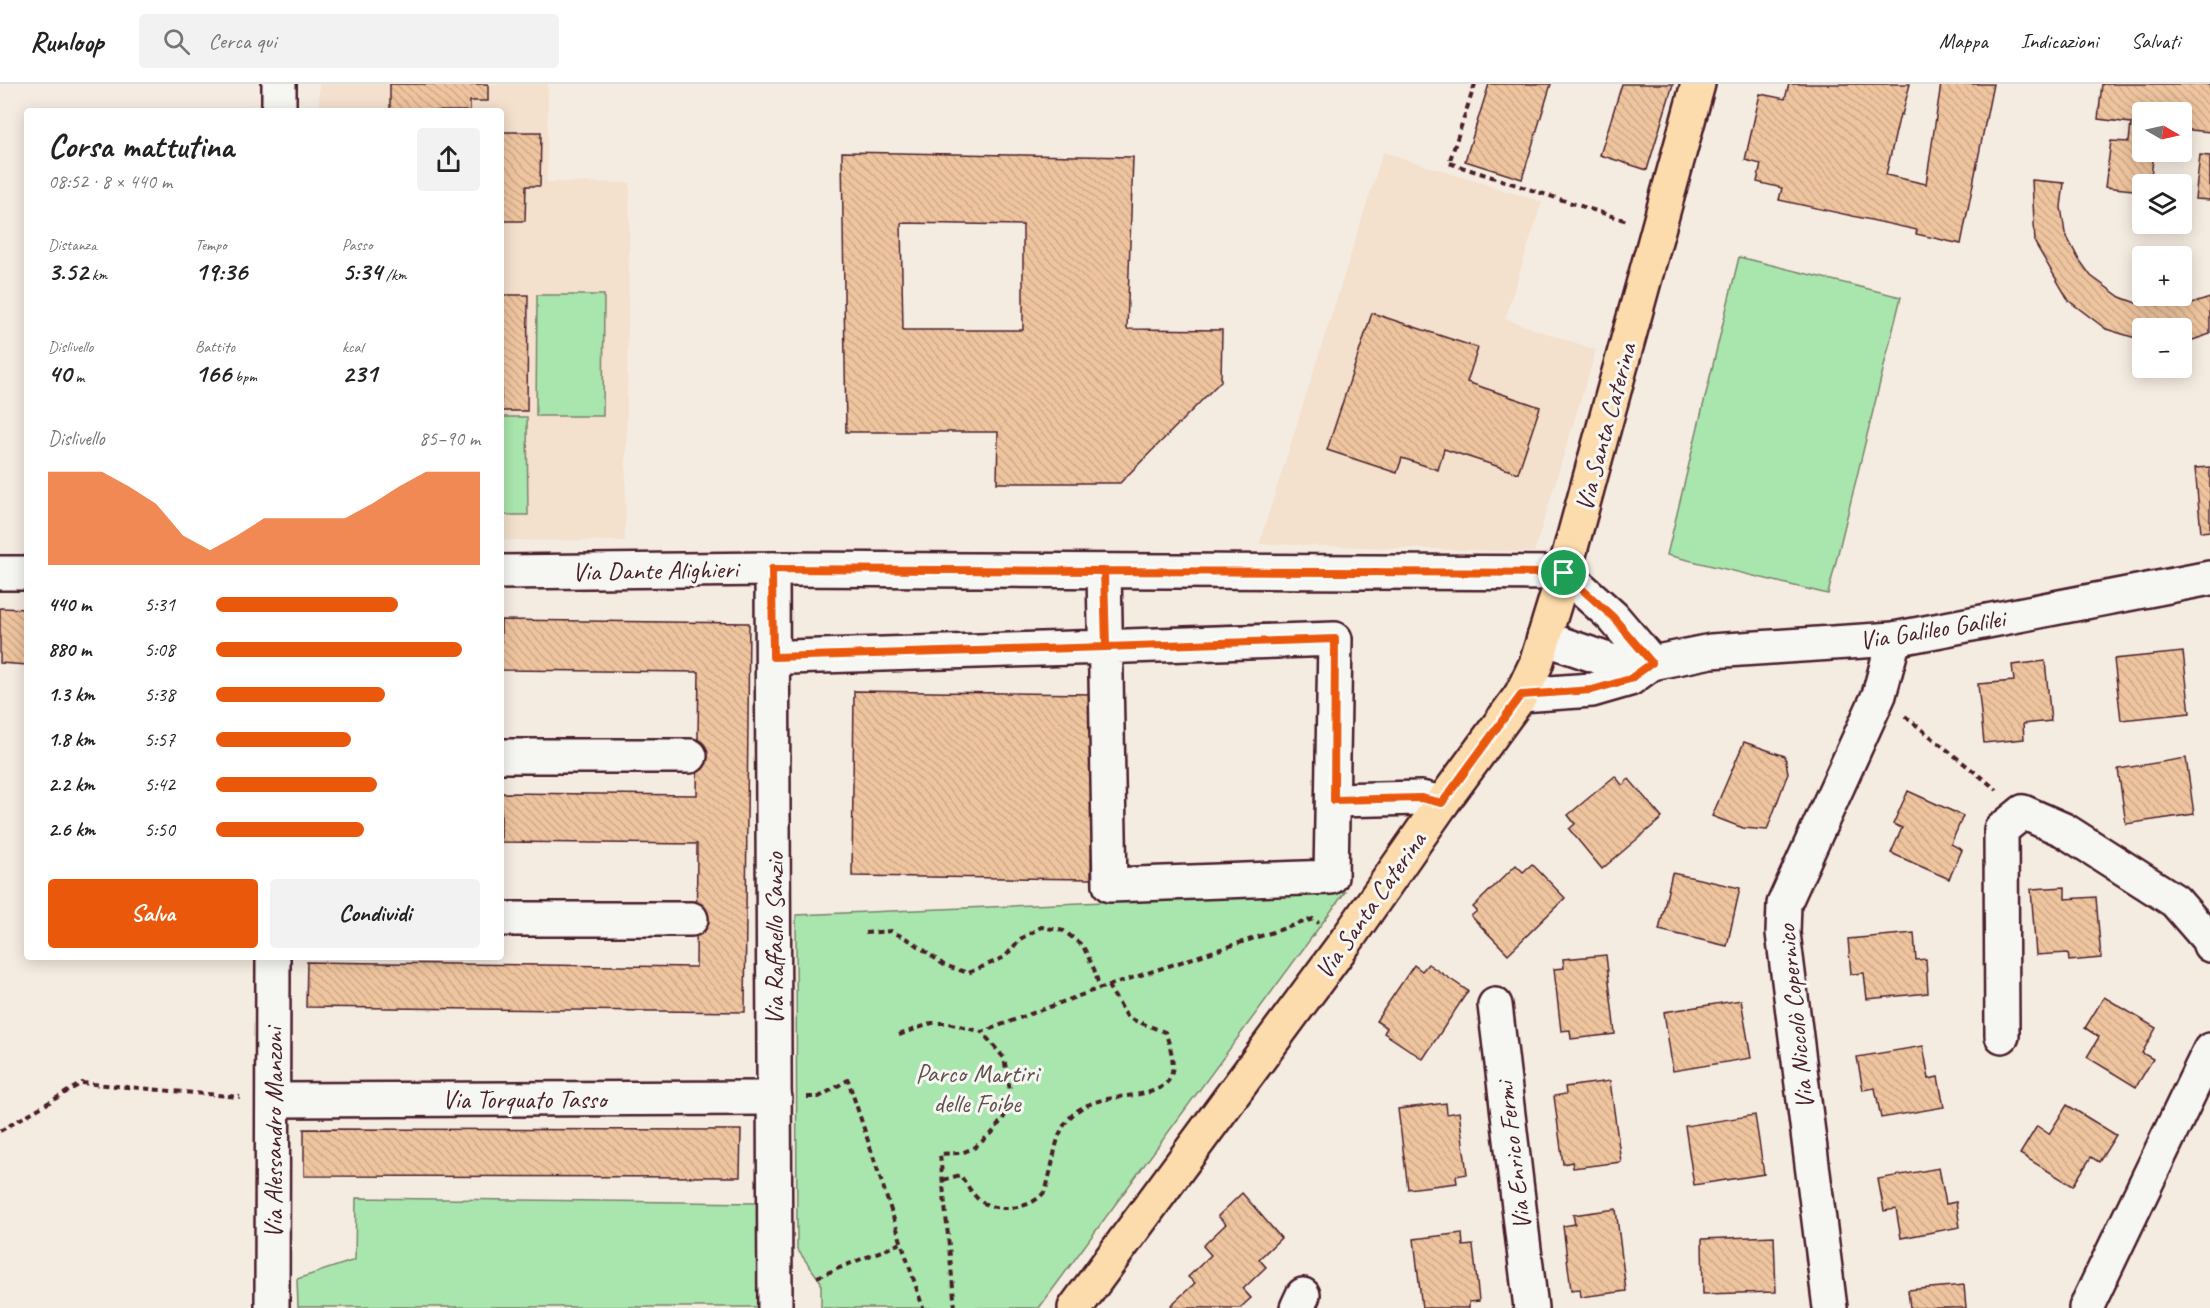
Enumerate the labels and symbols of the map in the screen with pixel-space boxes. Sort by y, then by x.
north arrow [2132,102,2192,162]
street label: Via Santa Caterina [1567,338,1644,515]
pin [1538,547,1589,598]
street label: Via Dante Alighieri [572,552,741,588]
street label: Via Galileo Galilei [1857,601,2010,657]
street label: Via Santa Caterina [1308,824,1434,985]
street label: Via Raffaello Sanzio [758,851,791,1025]
street label: Via Niccolò Copernico [1769,921,1822,1111]
street label: Via Alessandro Manzoni [257,1024,290,1239]
park label: Parco Martiri delle Foibe [916,1057,1042,1120]
street label: Via Enrico Fermi [1488,1077,1539,1232]
street label: Via Torquato Tasso [442,1083,609,1116]

